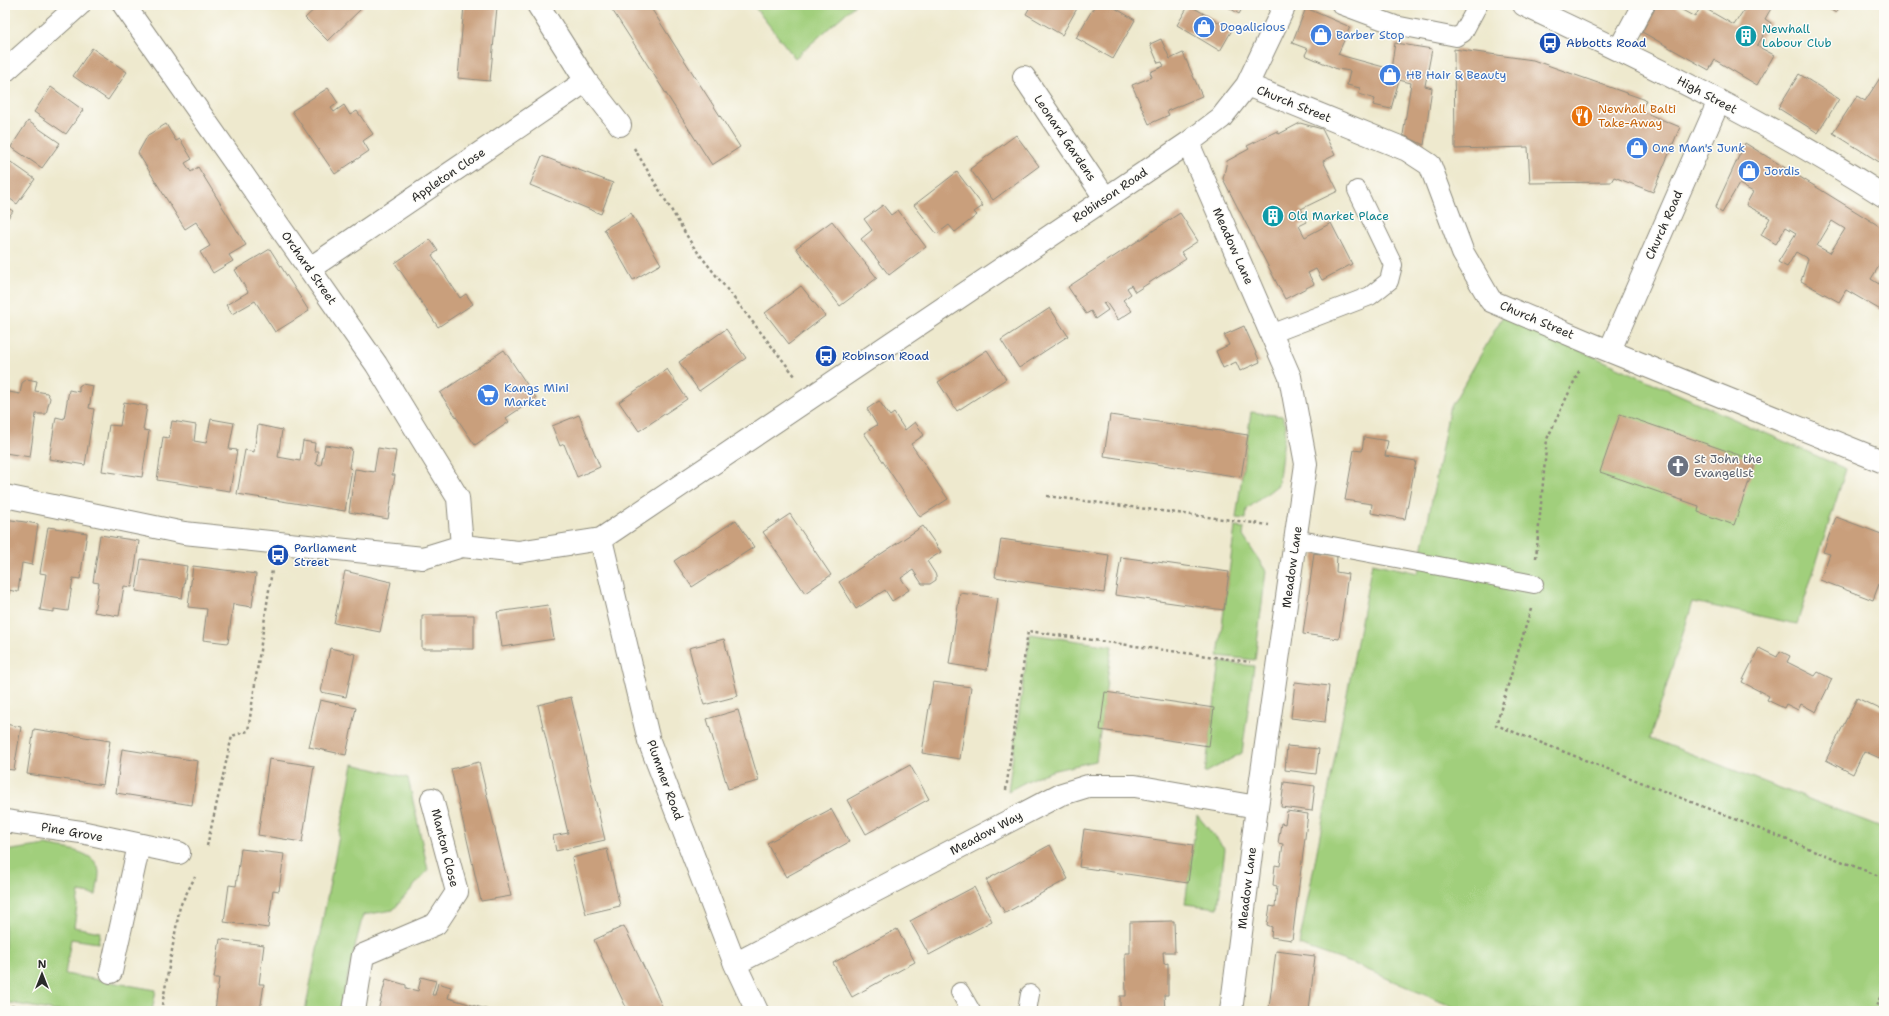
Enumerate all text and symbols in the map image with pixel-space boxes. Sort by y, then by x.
shop icon: Dogalicious [1191,14,1217,40]
place label: Dogalicious [1220,19,1286,35]
place label: Newhall Labour Club [1762,21,1832,51]
shop icon: Barber Stop [1308,22,1334,48]
building icon: Newhall Labour Club [1733,23,1759,49]
place label: Barber Stop [1336,27,1405,43]
bus stop icon: Abbotts Road [1537,30,1563,56]
place label: Abbotts Road [1566,35,1647,51]
shop icon: HB Hair & Beauty [1377,62,1403,88]
place label: HB Hair & Beauty [1406,67,1506,83]
street label: High Street [1674,72,1740,118]
street label: Church Street [1254,82,1334,126]
street label: Leonard Gardens [1030,92,1100,184]
place label: Newhall Balti Take-Away [1598,101,1676,131]
restaurant icon: Newhall Balti Take-Away [1569,103,1595,129]
shop icon: One Man's Junk [1624,135,1650,161]
place label: One Man's Junk [1652,140,1745,156]
street label: Appleton Close [408,144,488,206]
shop icon: Jordis [1736,158,1762,184]
place label: Jordis [1764,163,1800,179]
street label: Robinson Road [1069,164,1151,226]
street label: Church Road [1642,188,1686,262]
building icon: Old Market Place [1260,203,1286,229]
street label: Meadow Lane [1209,205,1257,287]
place label: Old Market Place [1288,208,1389,224]
street label: Orchard Street [278,228,340,308]
street label: Church Street [1497,297,1577,343]
bus stop icon: Robinson Road [813,343,839,369]
place label: Robinson Road [842,348,930,364]
place label: Kangs Mini Market [504,380,569,410]
supermarket icon: Kangs Mini Market [475,382,501,408]
place label: St John the Evangelist [1694,451,1762,481]
church icon: St John the Evangelist [1665,453,1691,479]
street label: Meadow Lane [1278,525,1306,609]
place label: Parliament Street [294,540,357,570]
bus stop icon: Parliament Street [265,542,291,568]
street label: Plummer Road [643,738,687,823]
street label: Manton Close [428,807,463,889]
street label: Meadow Way [947,807,1025,859]
street label: Pine Grove [40,819,104,845]
street label: Meadow Lane [1234,846,1260,930]
north arrow [22,954,62,994]
text: N [38,957,47,972]

